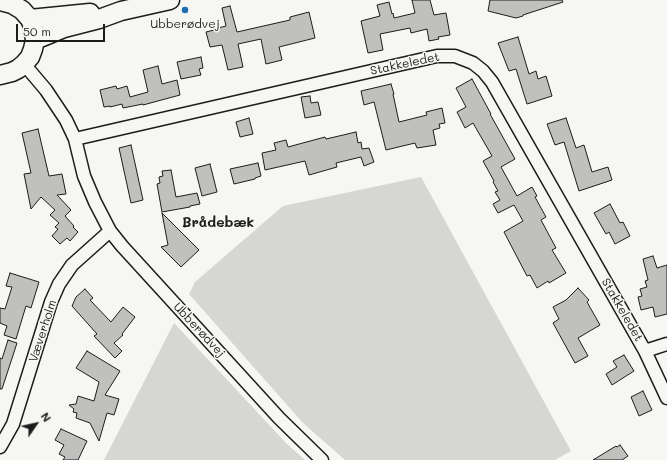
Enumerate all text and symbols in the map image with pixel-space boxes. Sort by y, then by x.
marker: Ubberødvej [180,5,190,15]
scale bar [18,16,107,42]
place label: Ubberødvej [150,17,220,31]
text: 50 m [23,23,51,39]
street label: Stakkeledet [369,50,441,78]
district label: Brådebæk [182,215,254,231]
street label: Stakkeledet [598,276,646,344]
street label: Væverholm [26,298,60,364]
street label: Ubberødvej [170,300,228,360]
north arrow [16,404,56,444]
text: N [38,409,55,425]

